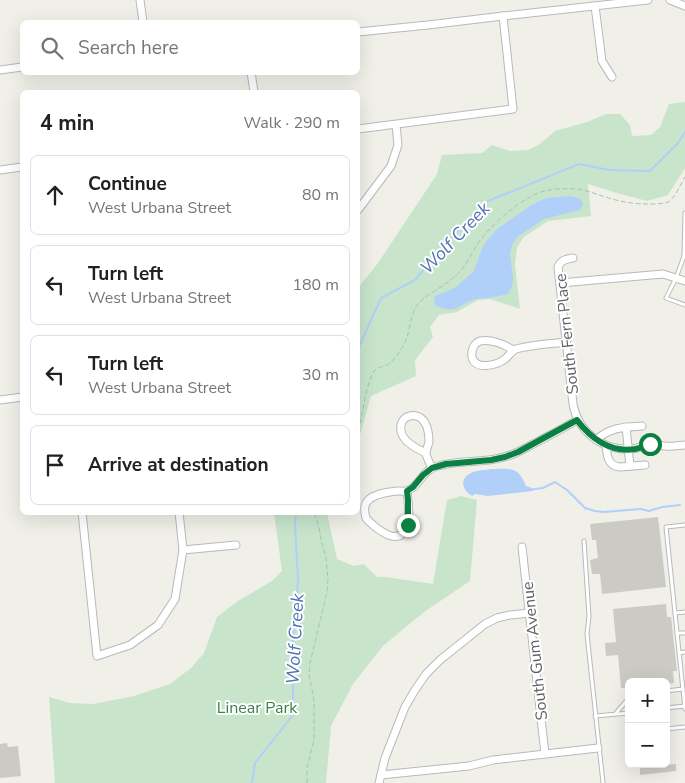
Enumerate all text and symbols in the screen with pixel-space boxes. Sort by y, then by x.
search box [20,20,360,75]
icon: search [38,34,66,62]
text: Search here [78,35,179,61]
text: 4 min [40,109,94,137]
text: Walk · 290 m [244,112,340,134]
text: Continue [88,171,167,197]
icon: ahead [41,181,69,209]
text: 80 m [302,184,339,206]
water label: Wolf Creek [415,196,496,279]
text: West Urbana Street [88,197,231,219]
text: Turn left [88,261,163,287]
icon: left [41,271,69,299]
street label: South Fern Place [550,272,584,395]
text: 180 m [292,274,339,296]
text: West Urbana Street [88,287,231,309]
text: Turn left [88,351,163,377]
icon: left [41,361,69,389]
text: 30 m [302,364,339,386]
text: West Urbana Street [88,377,231,399]
route start [639,433,662,456]
icon: arrive [41,451,69,479]
text: Arrive at destination [88,452,269,478]
route end [397,514,420,537]
street label: South Gum Avenue [517,580,553,721]
water label: Wolf Creek [281,592,309,685]
map controls [625,678,670,768]
button: + [625,678,670,723]
park label: Linear Park [217,697,298,719]
button: − [625,723,670,768]

